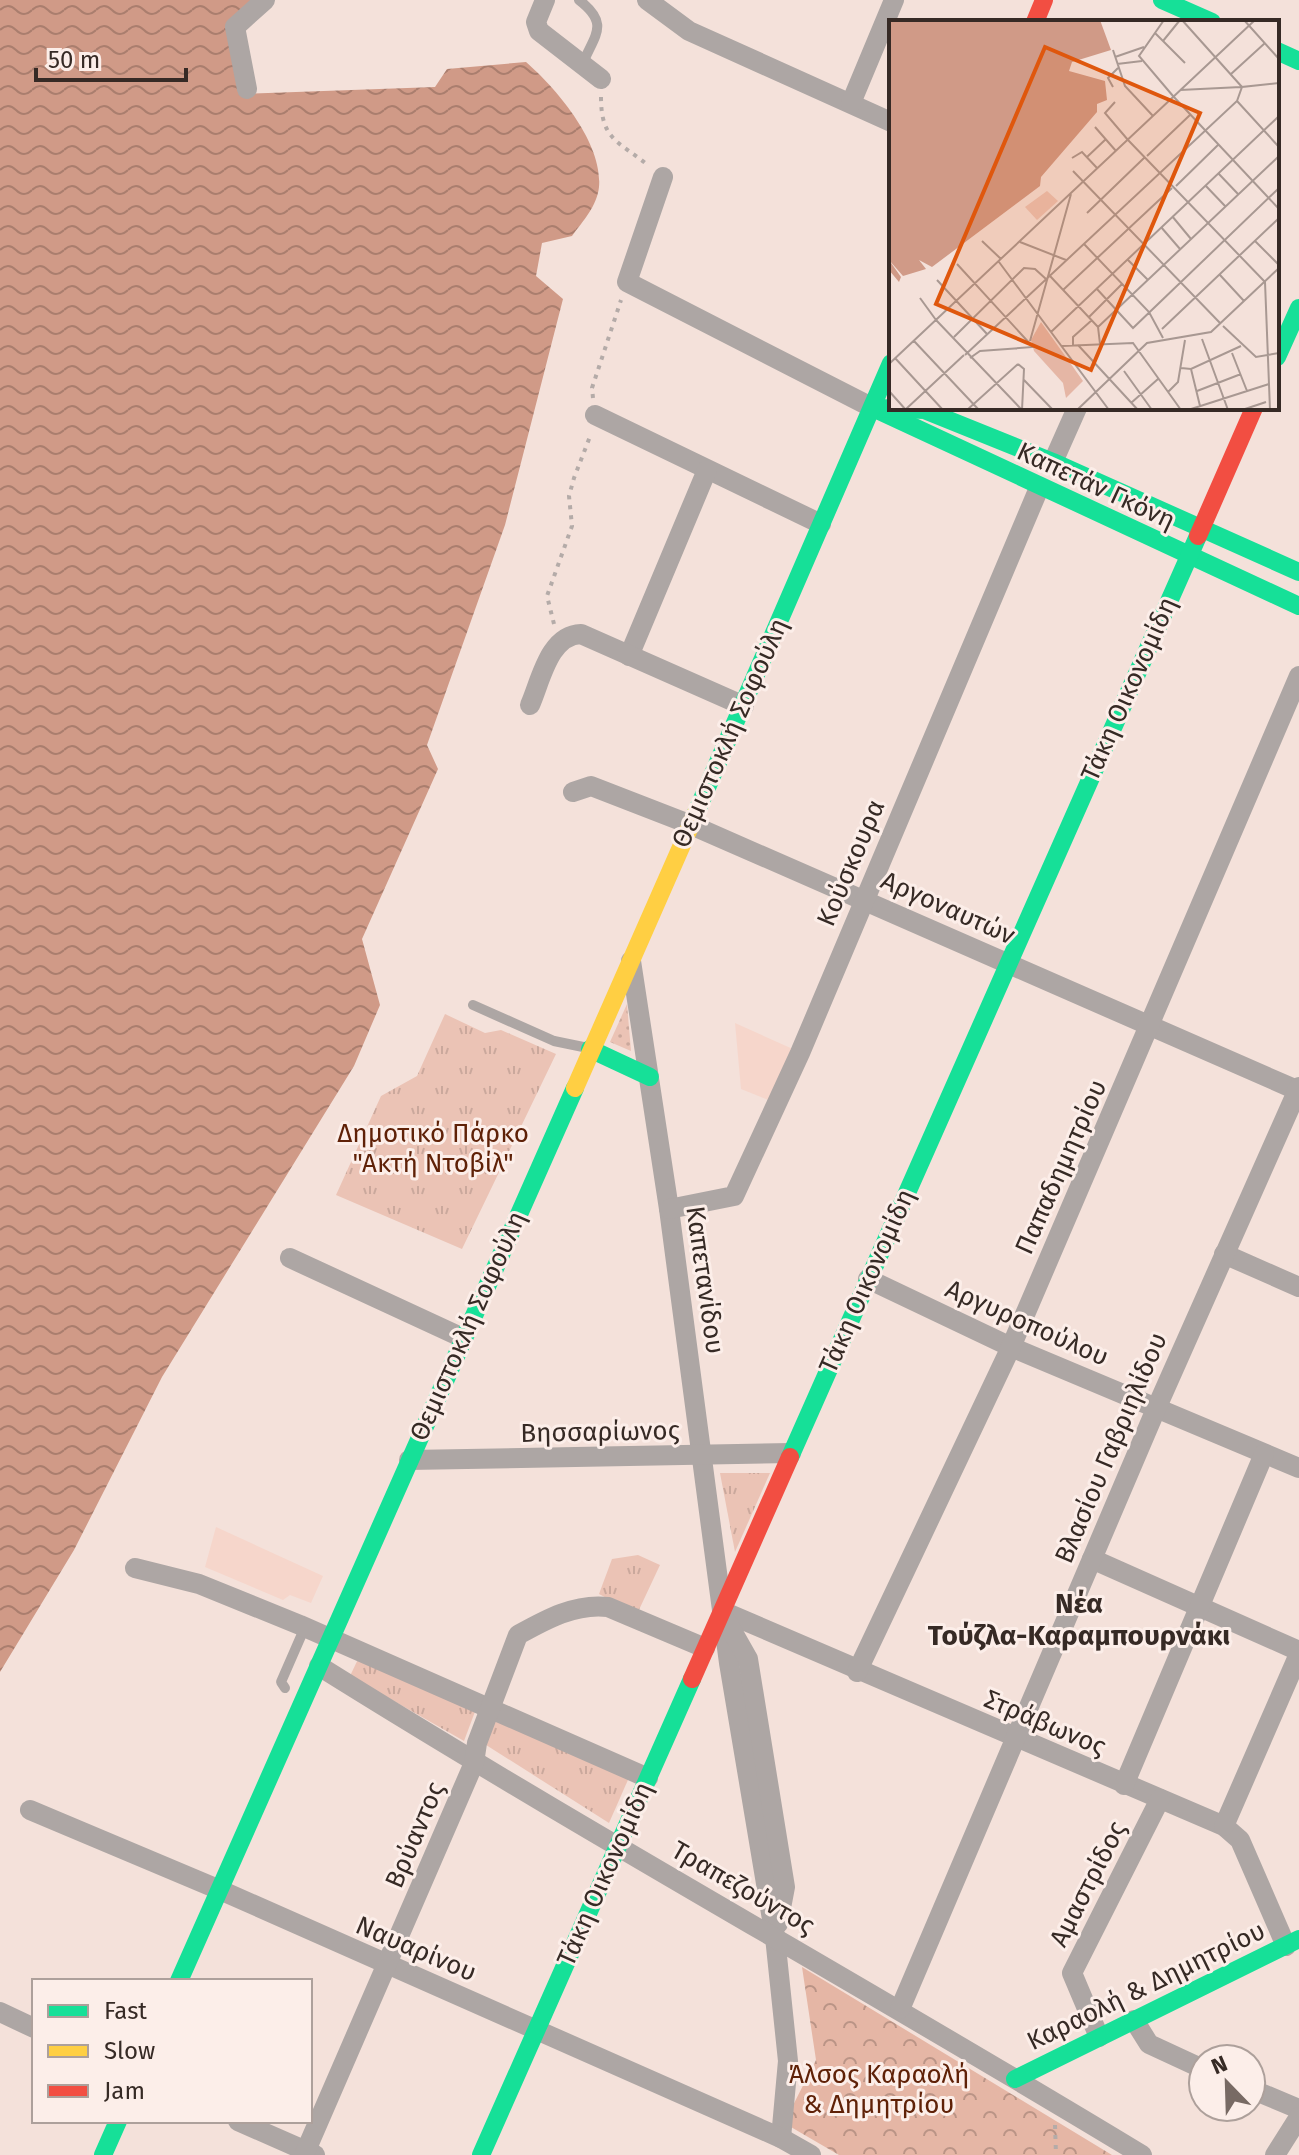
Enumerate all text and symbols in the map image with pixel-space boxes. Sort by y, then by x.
inset map [889,20,1279,410]
scale bar [36,32,186,82]
text: 50 m [48,46,100,74]
street label: Καπετάν Γκόνη [1012,436,1180,536]
street label: Τάκη Οικονομίδη [1075,592,1183,786]
street label: Θεμιστοκλή Σοφούλη [665,613,795,853]
street label: Κούσκουρα [810,795,892,931]
street label: Αργοναυτών [876,865,1020,951]
street label: Παπαδημητρίου [1009,1075,1113,1259]
park label: Δημοτικό Πάρκο "Ακτή Ντοβίλ" [337,1118,529,1179]
street label: Τάκη Οικονομίδη [813,1184,921,1378]
street label: Καπετανίδου [679,1204,731,1356]
street label: Θεμιστοκλή Σοφούλη [403,1206,533,1446]
street label: Αργυροπούλου [941,1273,1113,1373]
street label: Βλασίου Γαβριηλίδου [1048,1328,1174,1568]
street label: Βησσαρίωνος [520,1415,680,1449]
district label: Νέα Τούζλα-Καραμπουρνάκι [928,1587,1230,1652]
street label: Στράβωνος [979,1683,1111,1763]
street label: Βρύαντος [379,1777,451,1893]
street label: Τάκη Οικονομίδη [551,1777,659,1971]
street label: Αμαστρίδος [1043,1816,1133,1952]
street label: Τραπεζούντος [666,1835,820,1941]
street label: Ναυαρίνου [351,1910,481,1988]
street label: Καραολή & Δημητρίου [1022,1915,1270,2057]
legend [32,1979,312,2123]
text: Fast [104,1997,147,2025]
text: Slow [104,2037,155,2065]
north arrow [1187,2043,1267,2123]
text: N [1207,2050,1231,2080]
park label: Άλσος Καραολή & Δημητρίου [789,2059,969,2120]
text: Jam [104,2077,145,2105]

